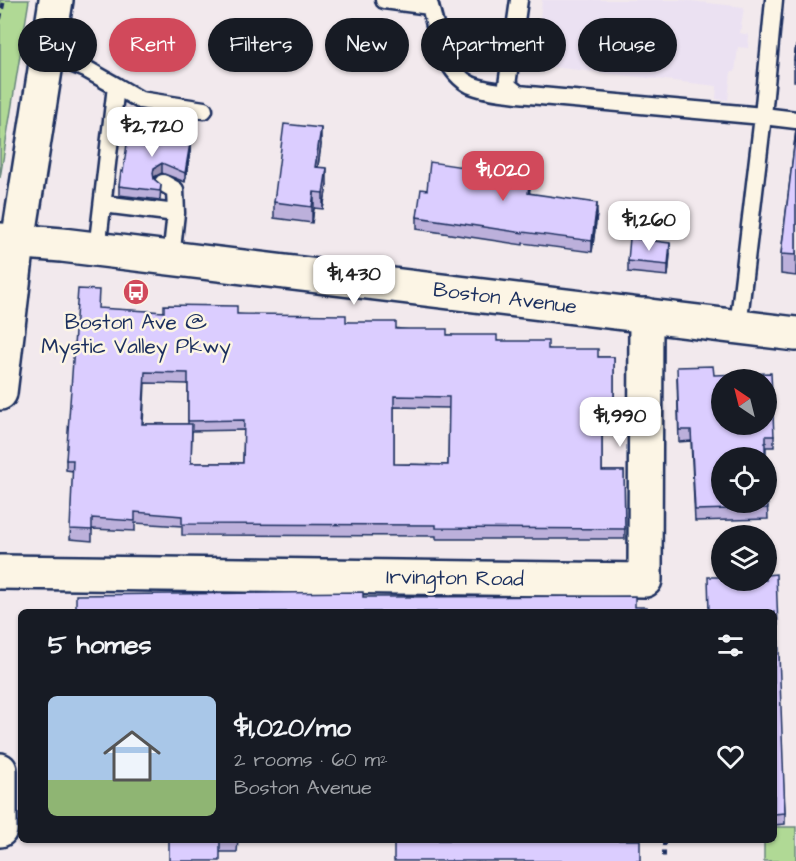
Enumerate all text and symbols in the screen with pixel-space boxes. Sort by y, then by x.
chip: Buy [18,18,97,72]
chip: Rent [109,18,196,72]
chip: Filters [208,18,313,72]
chip: New [325,18,409,72]
chip: Apartment [421,18,566,72]
chip: House [578,18,677,72]
pin: $2,720 [103,107,201,158]
text: $2,720 [121,112,183,140]
pin: $1,020 [454,151,552,202]
text: $1,020 [476,156,530,184]
pin: $1,260 [600,201,698,252]
text: $1,260 [622,206,676,234]
pin: $1,430 [305,255,403,306]
text: $1,430 [327,260,381,288]
street label: Boston Avenue [431,275,579,321]
bus stop icon: Boston Ave @ Mystic Valley Pkwy [121,277,151,307]
place label: Boston Ave @ Mystic Valley Pkwy [41,308,231,363]
north arrow [711,369,777,435]
map controls [711,369,777,591]
pin: $1,990 [571,397,669,448]
text: $1,990 [594,402,646,430]
button: locate [711,447,777,513]
button: layers [711,525,777,591]
street label: Irvington Road [386,562,524,596]
text: 5 homes [48,627,152,663]
icon: filters [714,629,747,662]
text: $1,020/mo [234,710,351,746]
icon: home [96,720,168,792]
icon: heart [714,740,747,773]
text: 2 rooms · 60 m² [234,746,388,774]
text: Boston Avenue [234,774,372,802]

